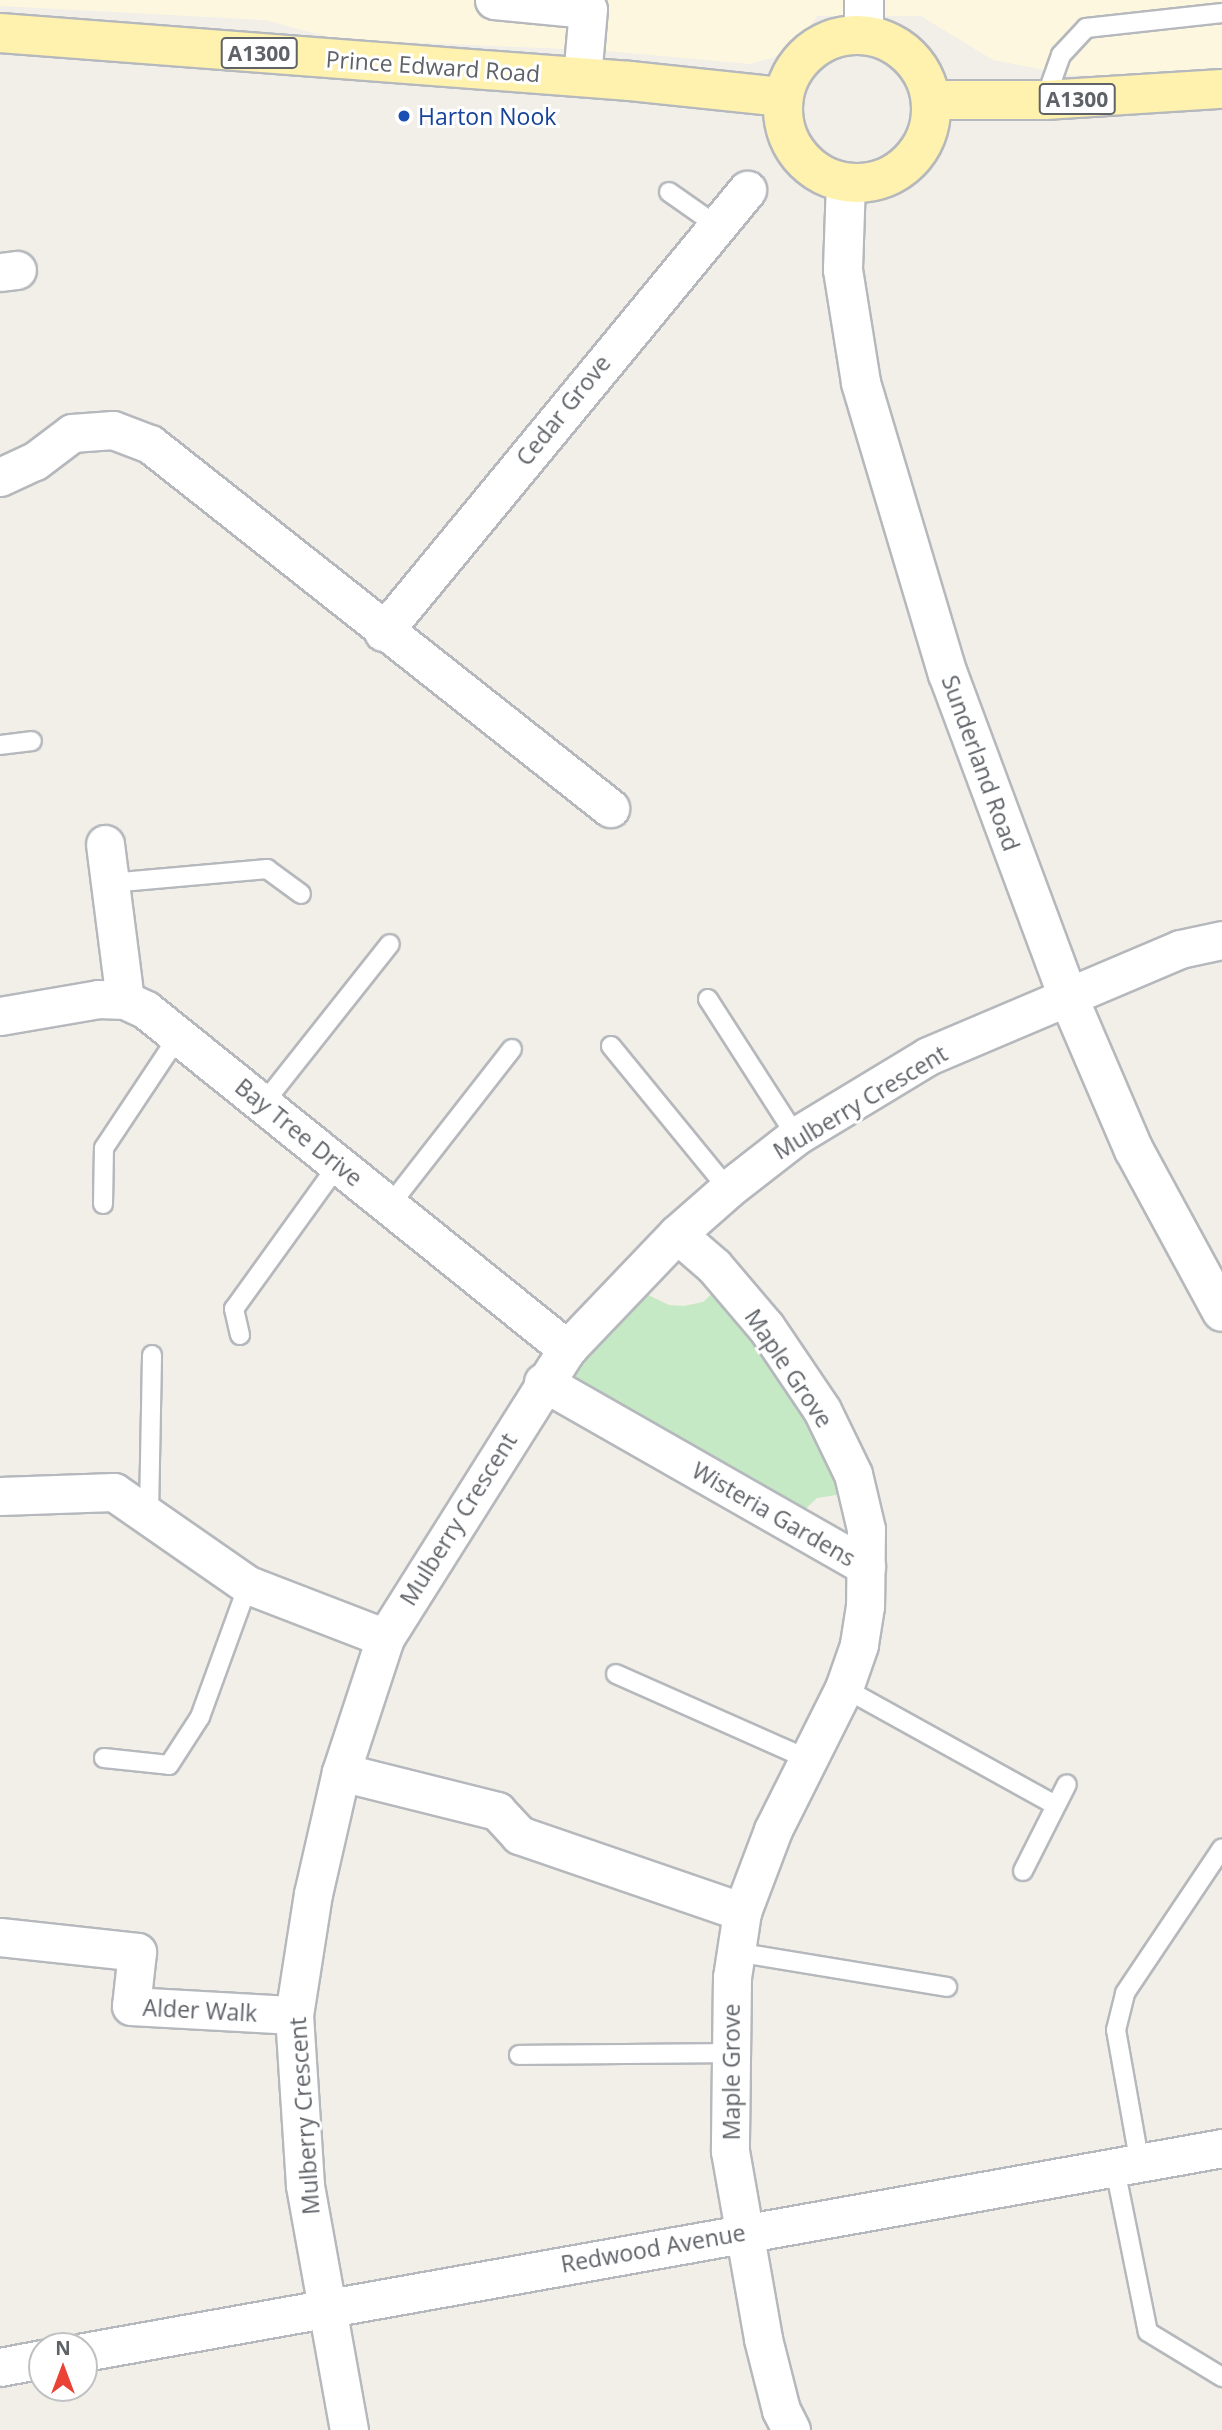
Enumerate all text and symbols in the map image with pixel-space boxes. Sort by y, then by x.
road number: A1300 [220,36,298,70]
street label: Prince Edward Road [325,45,541,87]
road number: A1300 [1038,82,1116,116]
place label: Harton Nook [418,102,556,130]
marker: Harton Nook [396,108,412,124]
street label: Cedar Grove [510,349,616,471]
street label: Sunderland Road [936,671,1026,855]
street label: Mulberry Crescent [768,1039,952,1165]
street label: Bay Tree Drive [230,1072,368,1192]
street label: Maple Grove [739,1304,839,1432]
street label: Mulberry Crescent [394,1428,522,1610]
street label: Wisteria Gardens [687,1456,861,1572]
street label: Alder Walk [142,1993,258,2027]
street label: Maple Grove [717,2004,745,2140]
street label: Mulberry Crescent [283,2016,325,2216]
street label: Redwood Avenue [559,2218,747,2278]
north arrow [28,2332,98,2402]
text: N [55,2335,71,2361]

